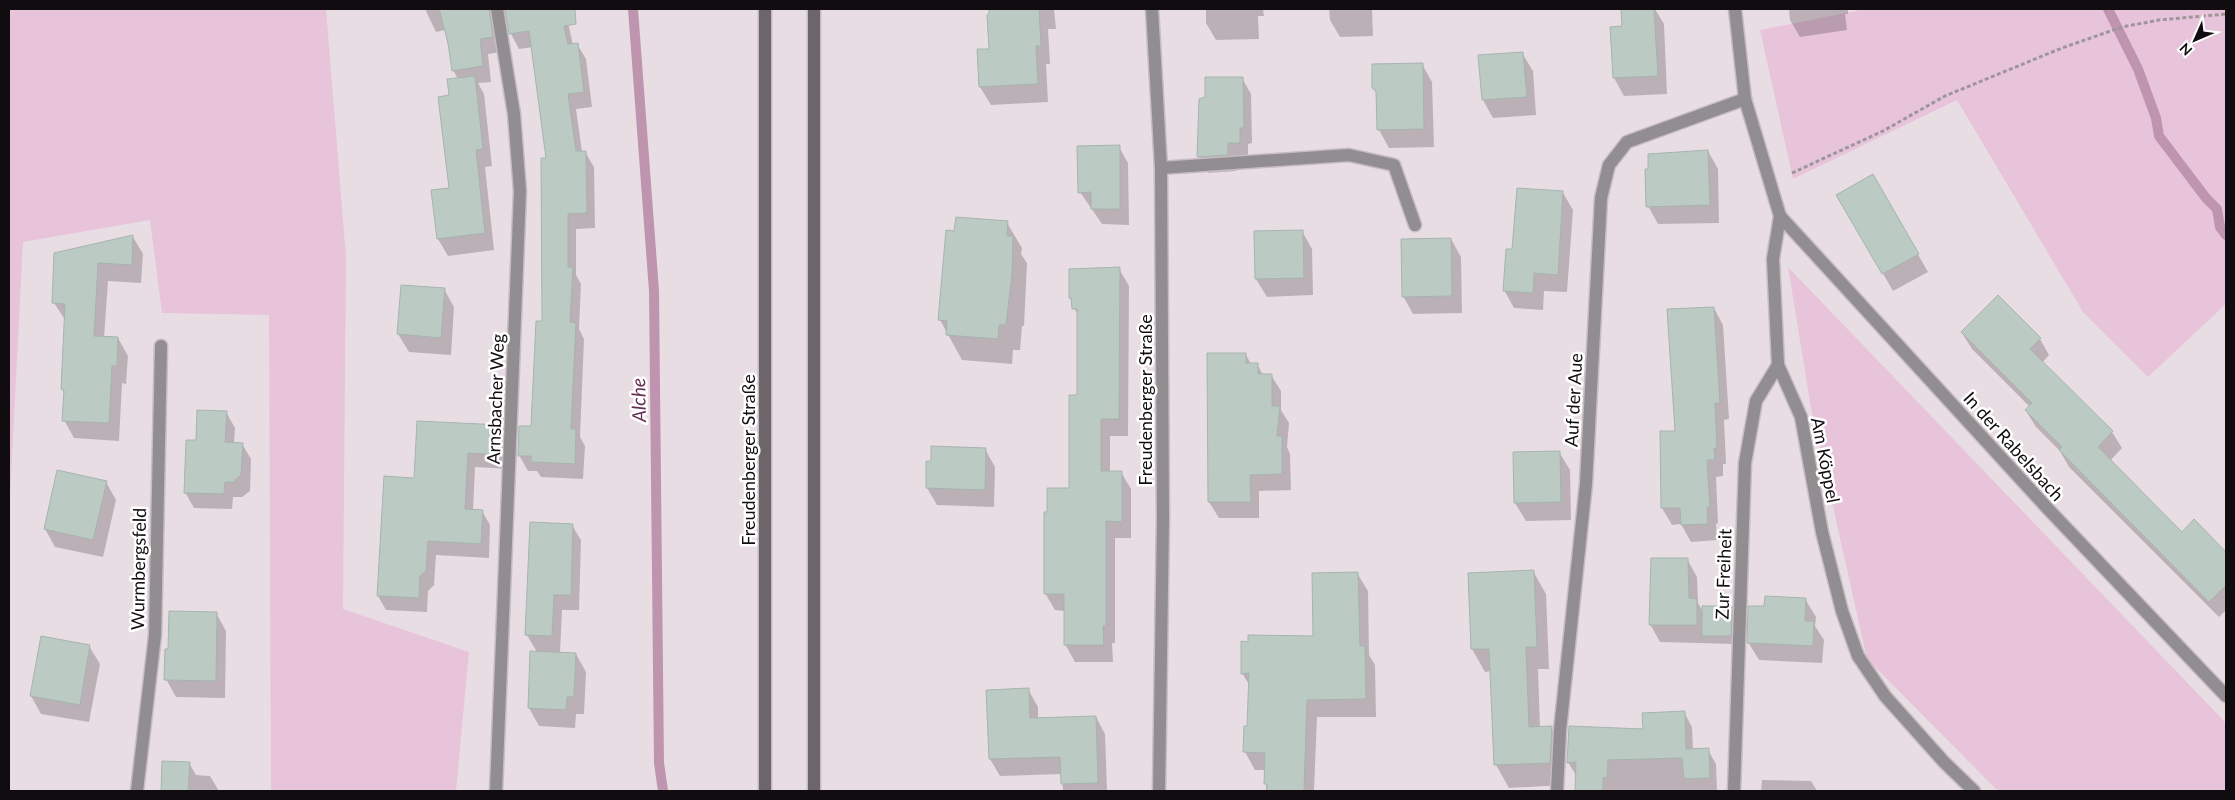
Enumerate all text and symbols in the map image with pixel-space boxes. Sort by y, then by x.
north arrow [2170,15,2220,65]
text: N [2176,40,2195,59]
street label: Freudenberger Straße [1134,314,1156,486]
street label: Arnsbacher Weg [482,333,508,465]
street label: Auf der Aue [1560,353,1586,447]
street label: Freudenberger Straße [737,374,759,546]
water label: Alche [626,378,650,423]
street label: In der Rabelsbach [1959,387,2069,505]
street label: Am Köppel [1807,415,1845,505]
street label: Wurmbergsfeld [126,508,150,630]
street label: Zur Freiheit [1710,528,1736,620]

